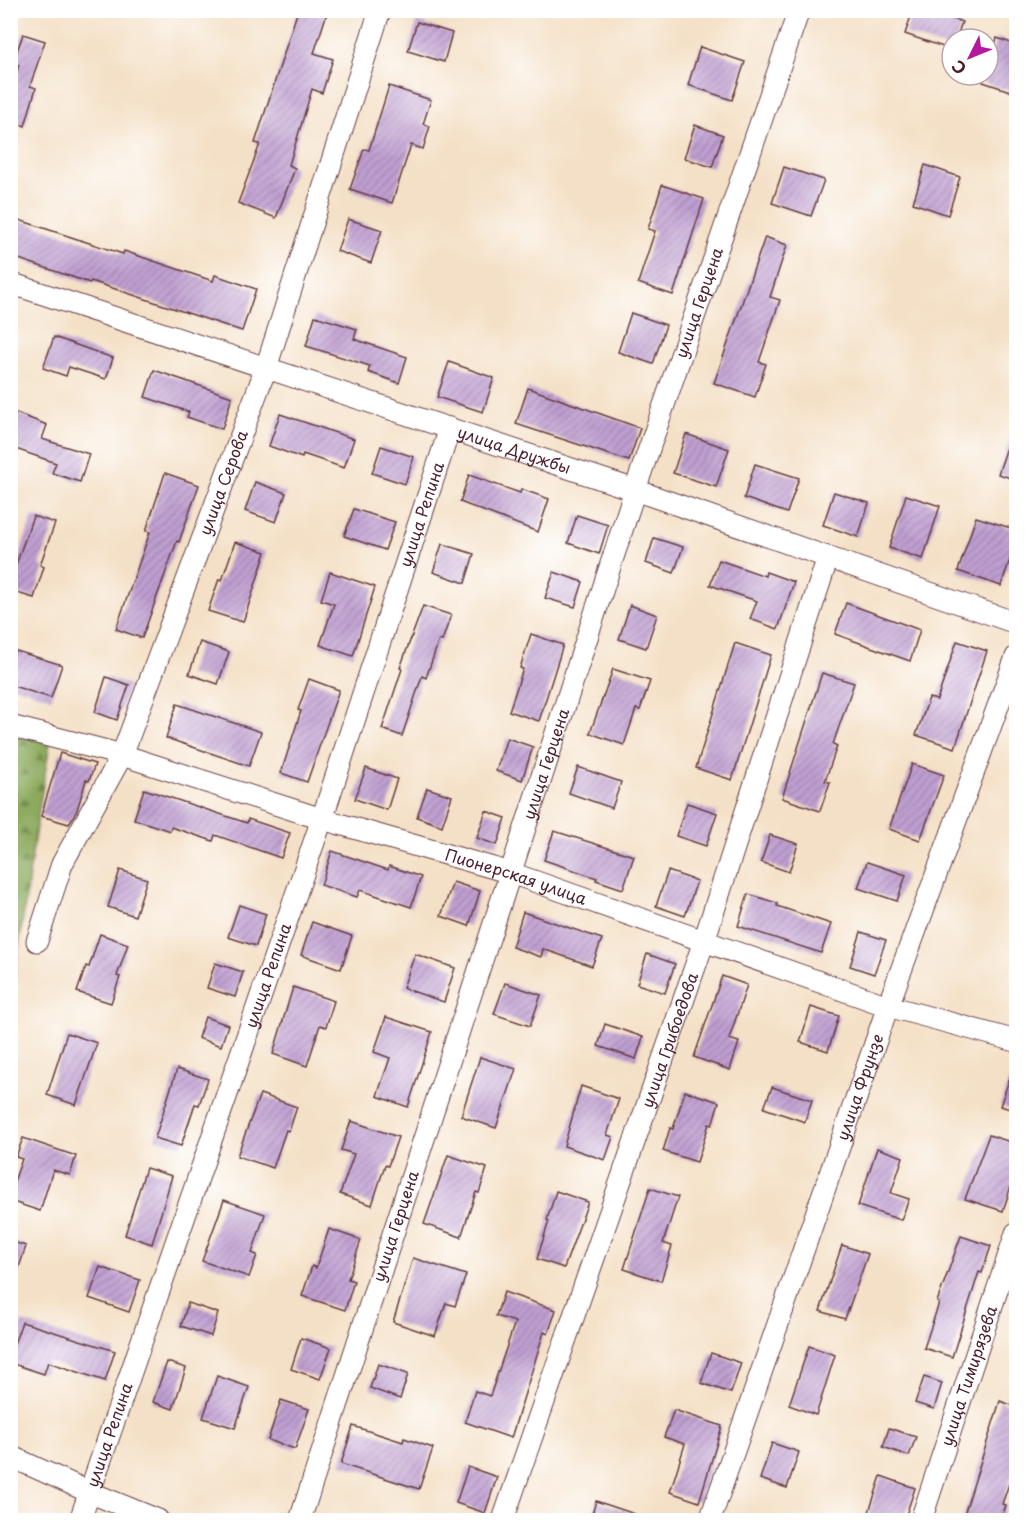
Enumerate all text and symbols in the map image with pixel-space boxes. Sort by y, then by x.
north arrow [940,27,1000,87]
text: С [945,55,971,81]
street label: улица Герцена [668,244,728,361]
street label: улица Дружбы [455,419,574,479]
street label: улица Серова [192,426,253,538]
street label: улица Репина [392,458,449,570]
street label: улица Герцена [516,705,574,822]
street label: Пионерская улица [443,842,590,910]
street label: улица Репина [238,920,296,1031]
street label: улица Грибоедова [634,969,703,1111]
street label: улица Фрунзе [829,1030,888,1143]
street label: улица Герцена [365,1167,424,1284]
street label: улица Тимирязева [933,1302,1002,1449]
street label: улица Репина [79,1379,138,1490]

